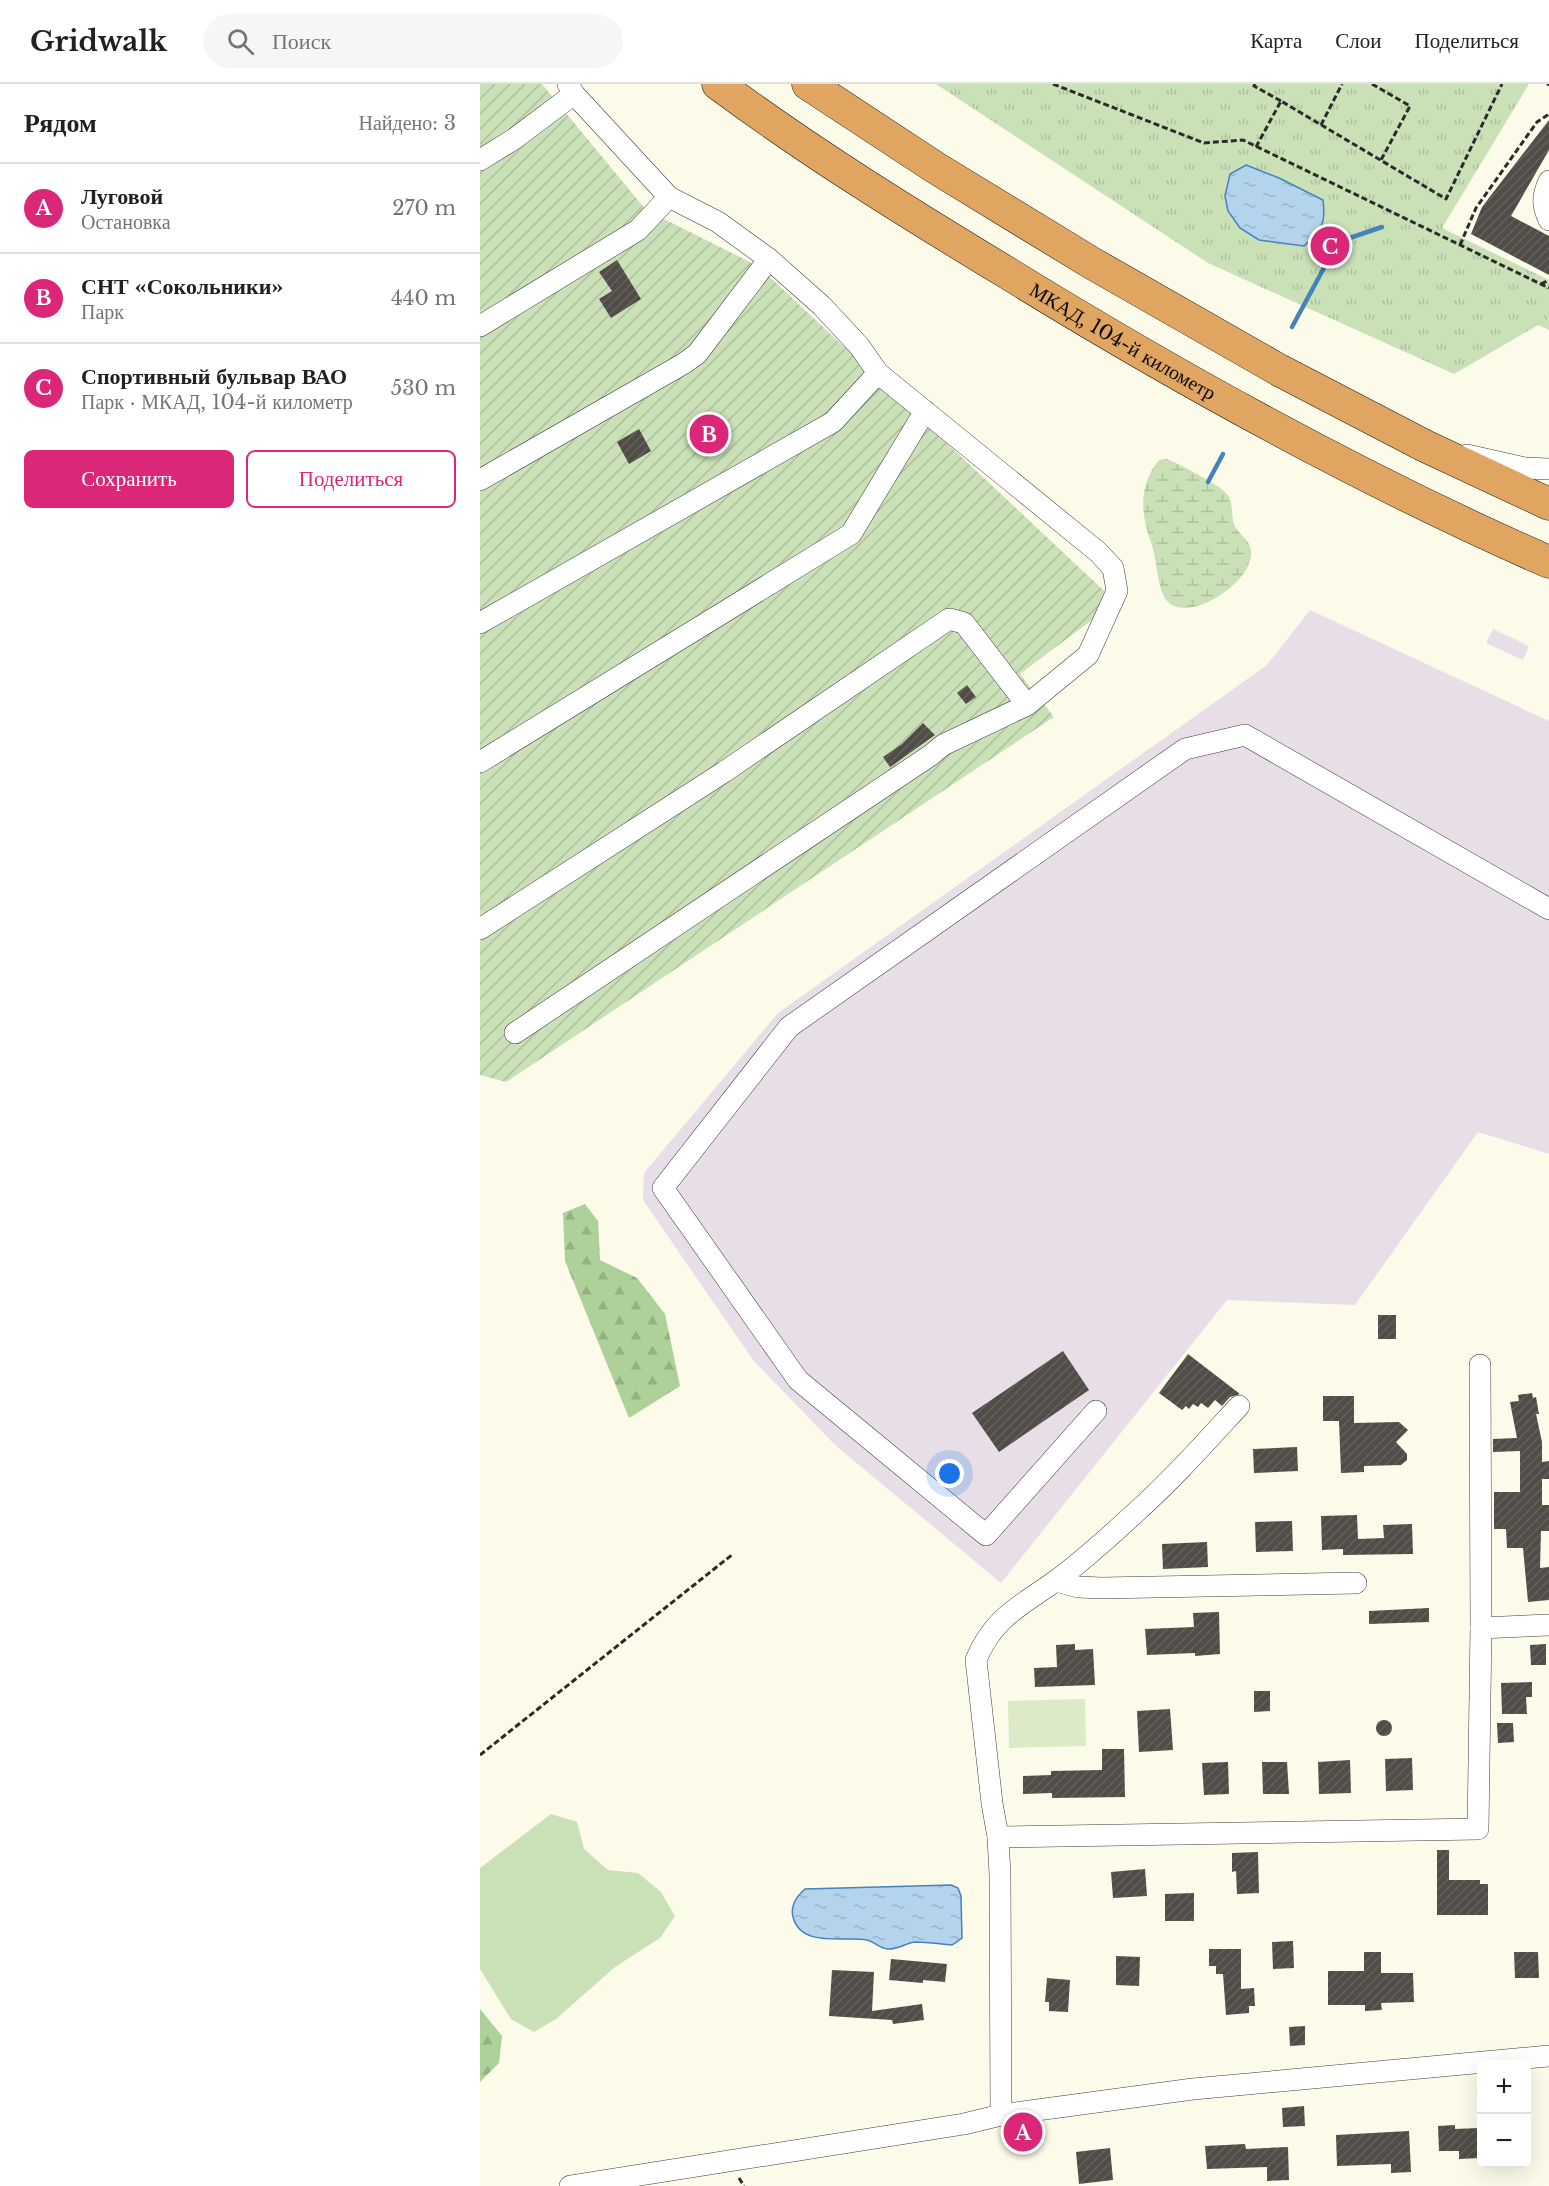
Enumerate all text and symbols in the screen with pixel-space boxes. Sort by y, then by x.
search box [203,14,623,68]
text: Gridwalk [30,24,167,59]
icon: search [224,25,257,58]
text: Поиск [272,28,331,55]
text: Карта [1250,28,1302,54]
text: Слои [1335,28,1381,54]
text: Поделиться [1414,28,1519,54]
text: Рядом [24,107,97,139]
text: Найдено: 3 [358,111,456,135]
text: Луговой [81,183,163,210]
text: A [35,196,52,220]
text: 270 m [392,196,456,220]
text: Остановка [81,210,171,234]
pin: C [1310,224,1350,268]
text: СНТ «Сокольники» [81,273,284,300]
street label: МКАД, 104-й километр [1025,278,1220,405]
text: B [36,286,51,310]
text: 440 m [391,286,456,310]
text: Парк [81,300,124,324]
text: Спортивный бульвар ВАО [81,363,347,390]
text: C [35,376,52,400]
text: 530 m [391,376,456,400]
text: Парк · МКАД, 104-й километр [81,390,353,414]
pin: B [690,412,728,456]
button: Сохранить [24,450,234,508]
button: Поделиться [246,450,456,508]
your location [935,1459,964,1488]
map controls [1477,2060,1531,2168]
button: + [1477,2060,1531,2114]
pin: A [1004,2110,1042,2154]
button: − [1477,2114,1531,2168]

